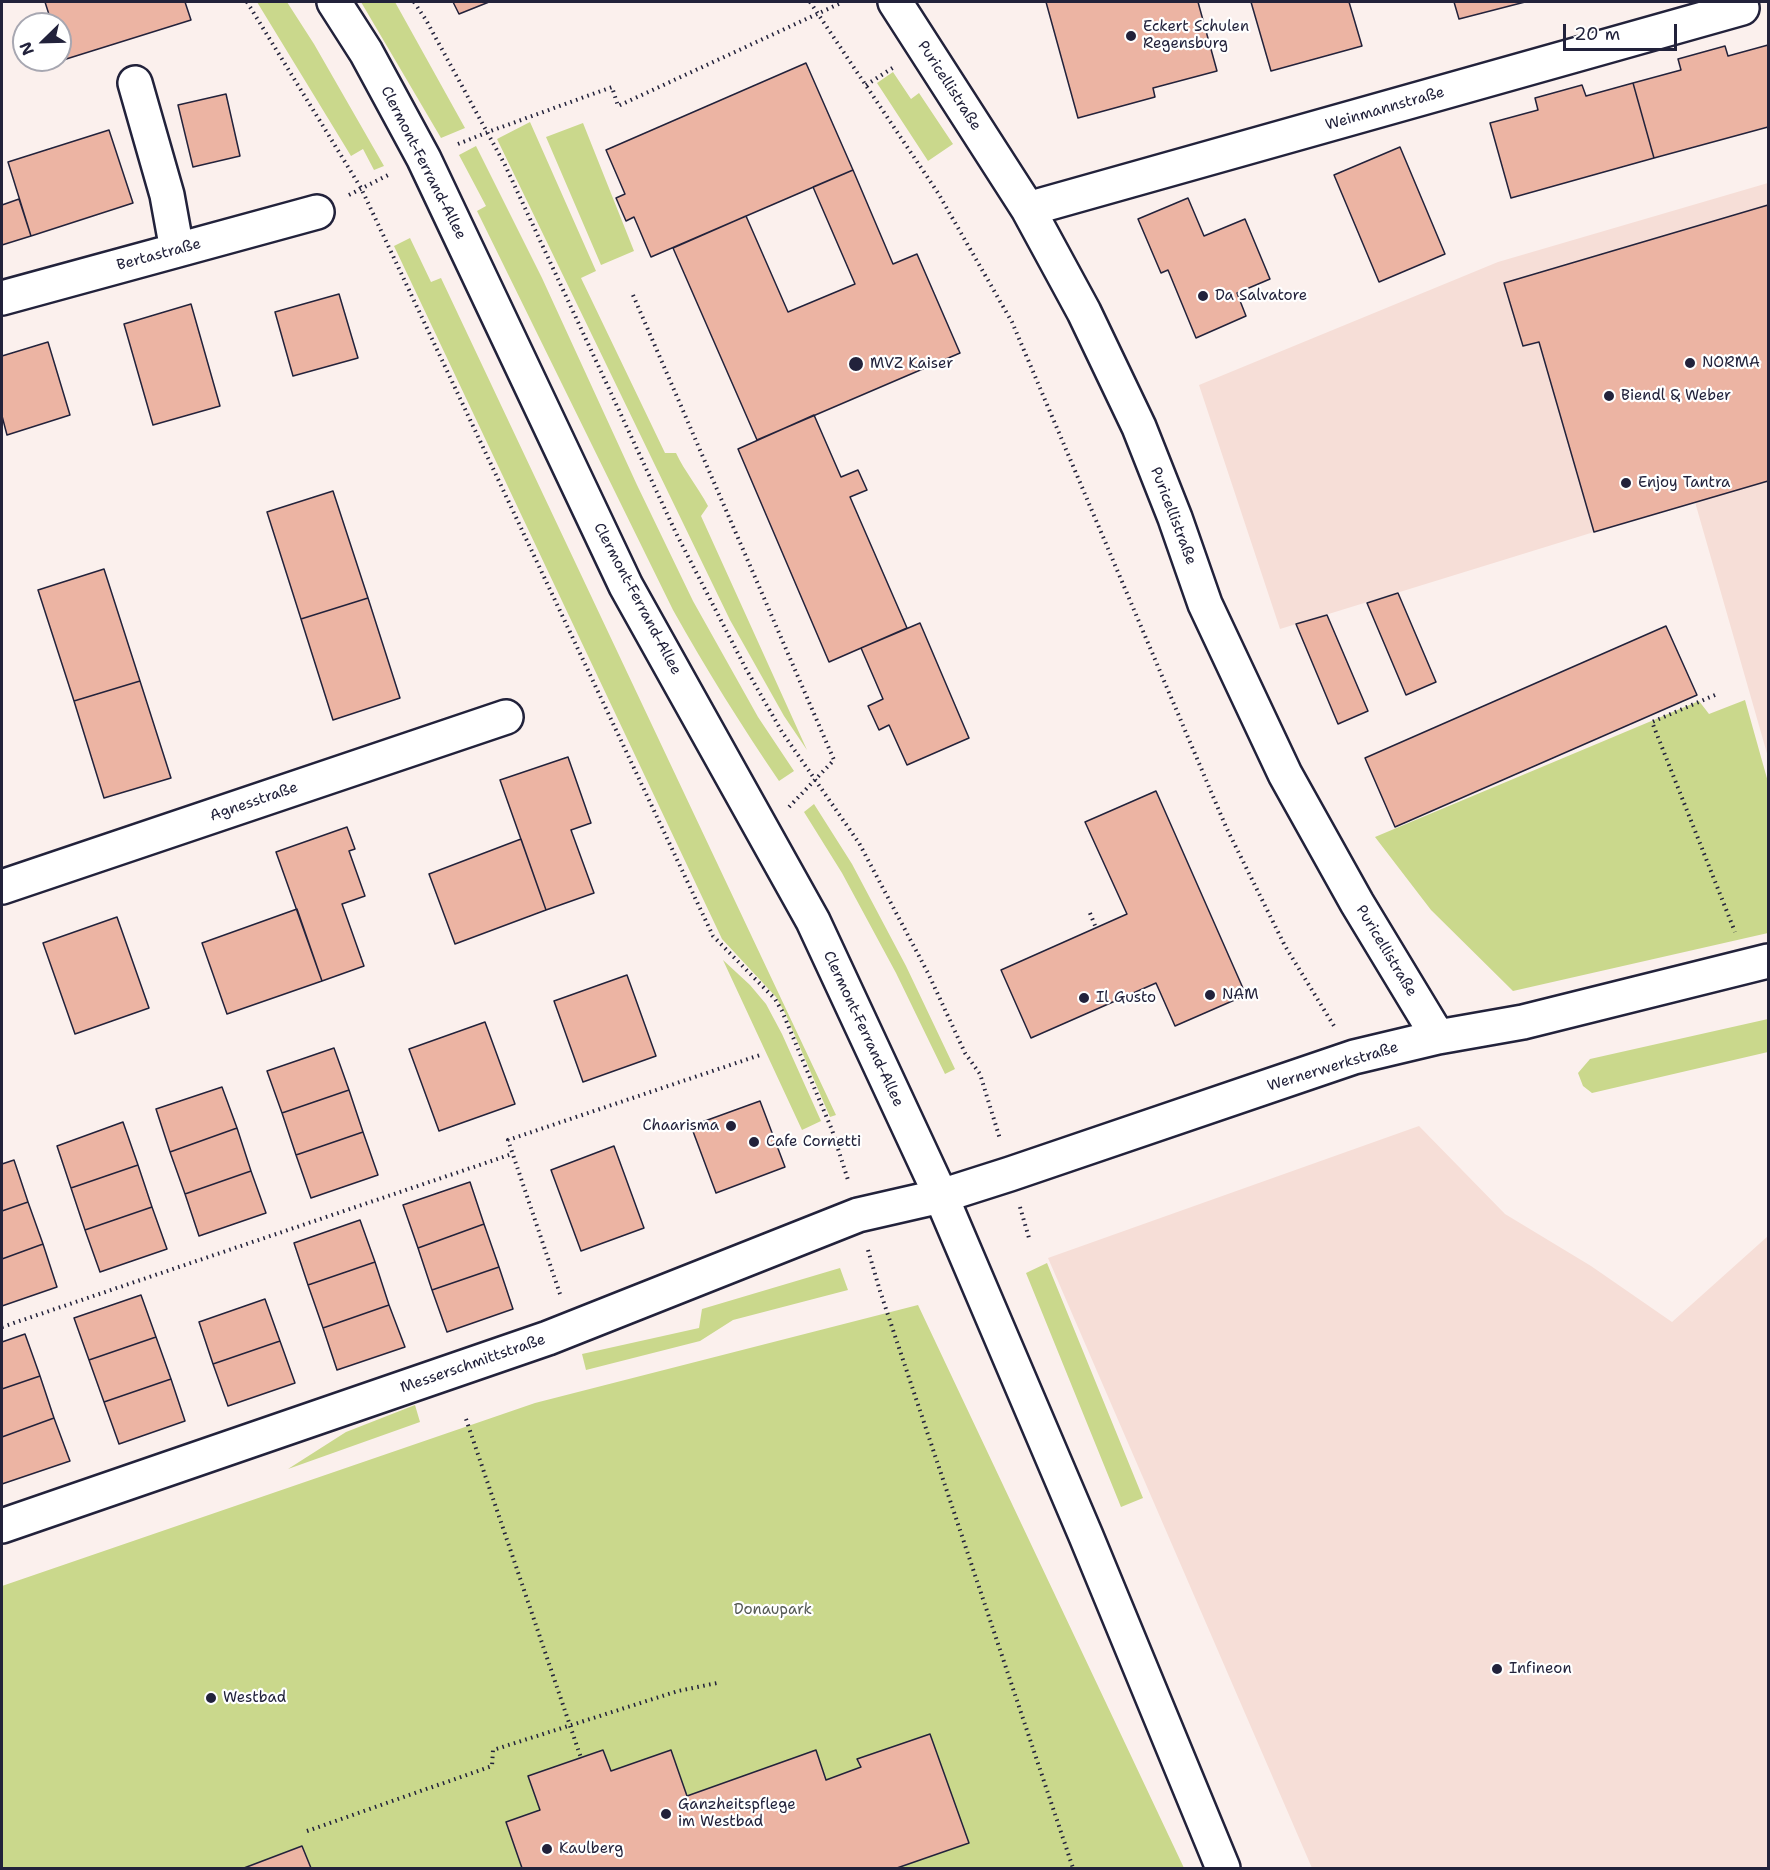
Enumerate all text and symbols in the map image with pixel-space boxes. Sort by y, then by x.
north arrow [12,12,72,72]
scale bar [1566,12,1680,50]
place label: Eckert Schulen Regensburg [1143,18,1249,53]
text: 20 m [1574,22,1620,46]
marker: Eckert Schulen Regensburg [1124,29,1138,43]
street label: Puricellistraße [913,38,985,134]
text: N [15,39,39,58]
street label: Clermont-Ferrand-Allee [376,83,470,243]
street label: Weinmannstraße [1323,83,1447,135]
street label: Bertastraße [115,235,203,275]
place label: Da Salvatore [1215,287,1307,305]
marker: Da Salvatore [1196,289,1210,303]
place label: NORMA [1702,354,1760,372]
marker: MVZ Kaiser [847,355,865,373]
place label: MVZ Kaiser [870,355,953,373]
marker: NORMA [1683,356,1697,370]
place label: Biendl & Weber [1621,387,1731,405]
marker: Biendl & Weber [1602,389,1616,403]
street label: Puricellistraße [1146,465,1200,567]
place label: Enjoy Tantra [1638,474,1730,492]
marker: Enjoy Tantra [1619,476,1633,490]
street label: Clermont-Ferrand-Allee [589,520,685,678]
street label: Agnesstraße [208,779,300,825]
street label: Puricellistraße [1352,902,1420,1000]
street label: Clermont-Ferrand-Allee [819,948,907,1110]
place label: NAM [1222,986,1259,1004]
marker: NAM [1203,988,1217,1002]
place label: Il Gusto [1096,989,1156,1007]
marker: Il Gusto [1077,991,1091,1005]
street label: Wernerwerkstraße [1265,1038,1401,1096]
place label: Chaarisma [643,1117,719,1135]
marker: Chaarisma [724,1119,738,1133]
place label: Cafe Cornetti [766,1133,861,1151]
marker: Cafe Cornetti [747,1135,761,1149]
street label: Messerschmittstraße [398,1331,548,1397]
park label: Donaupark [734,1601,812,1619]
place label: Infineon [1509,1660,1572,1678]
marker: Infineon [1490,1662,1504,1676]
place label: Westbad [223,1689,286,1707]
marker: Westbad [204,1691,218,1705]
place label: Ganzheitspflege im Westbad [678,1796,796,1831]
marker: Ganzheitspflege im Westbad [659,1807,673,1821]
place label: Kaulberg [559,1840,623,1858]
marker: Kaulberg [540,1842,554,1856]

